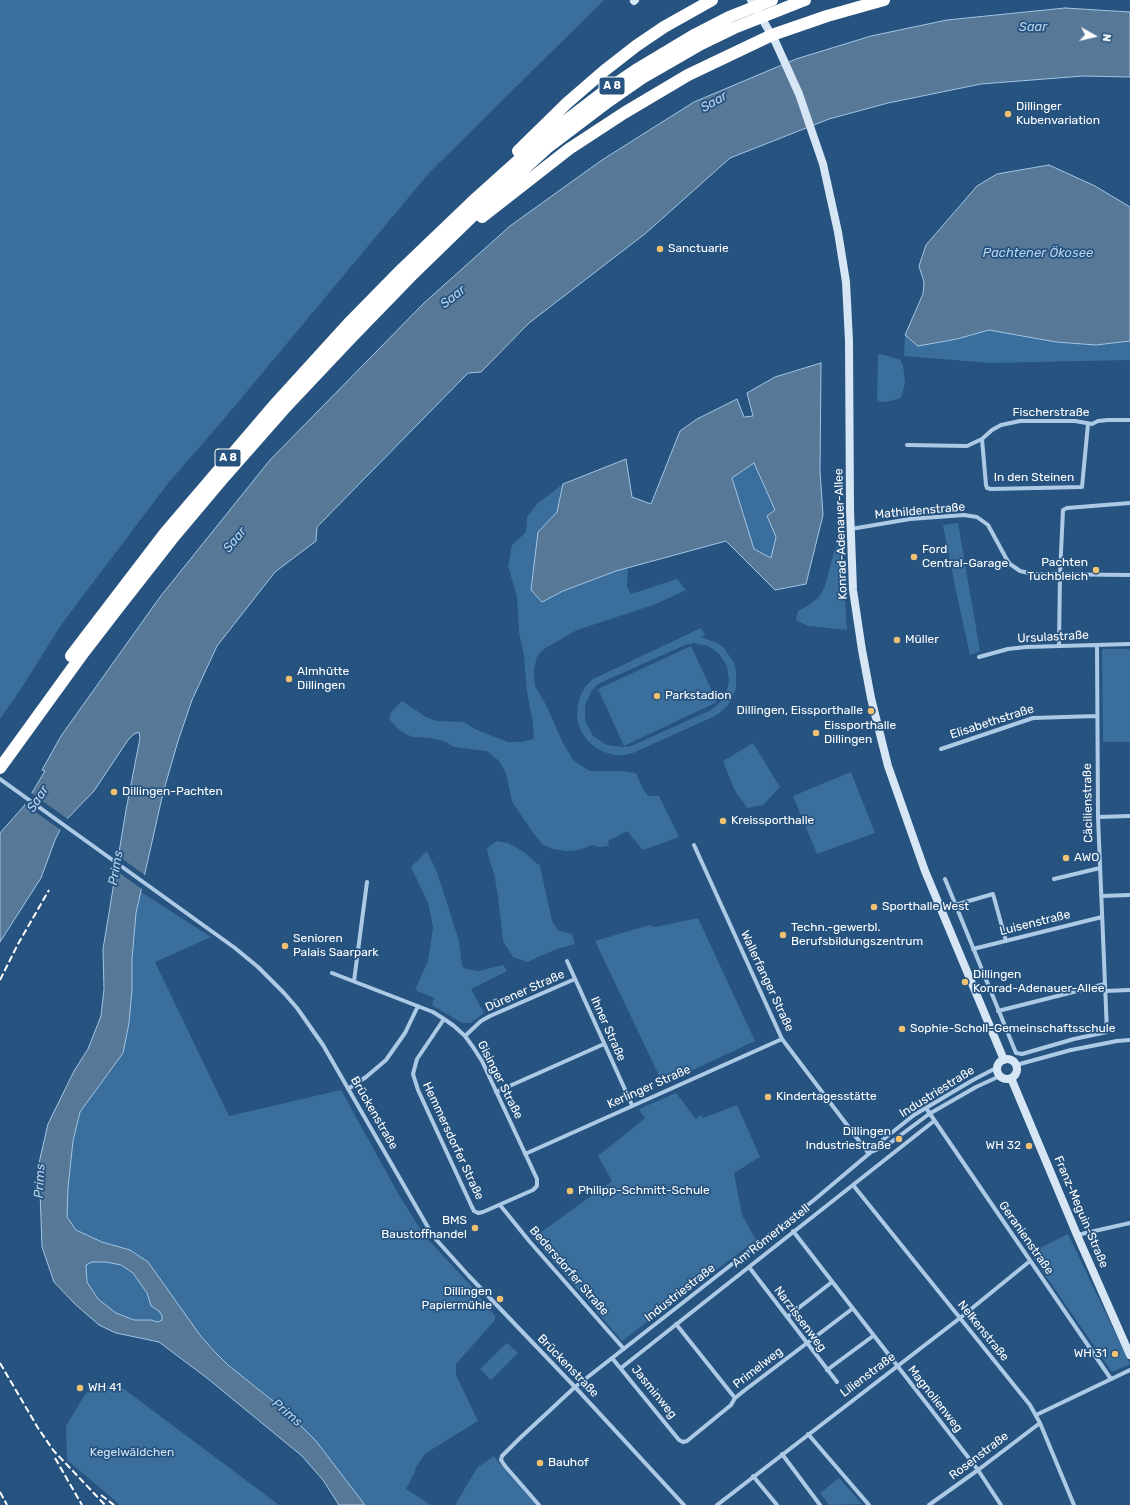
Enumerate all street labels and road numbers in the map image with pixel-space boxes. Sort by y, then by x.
road number: A 8 [599,77,625,95]
street label: Fischerstraße [1013,406,1089,420]
road number: A 8 [215,449,241,467]
street label: Konrad-Adenauer-Allee [832,468,850,600]
street label: In den Steinen [994,471,1074,485]
street label: Mathildenstraße [874,500,966,522]
street label: Ursulastraße [1017,628,1089,646]
street label: Elisabethstraße [948,702,1036,742]
street label: Cäcilienstraße [1080,763,1096,843]
street label: Luisenstraße [998,907,1072,939]
street label: Wallerfanger Straße [737,928,797,1034]
street label: Dürener Straße [483,967,567,1015]
street label: Ihner Straße [587,995,629,1063]
street label: Gisinger Straße [474,1039,526,1121]
street label: Kerlinger Straße [605,1062,693,1112]
street label: Industriestraße [897,1063,977,1121]
street label: Brückenstraße [347,1074,401,1152]
street label: Hemmersdorfer Straße [419,1080,487,1202]
street label: Franz-Meguin-Straße [1051,1154,1111,1270]
street label: Geranienstraße [995,1199,1057,1277]
street label: Am Römerkastell [729,1201,813,1271]
street label: Bedersdorfer Straße [526,1223,612,1319]
street label: Industriestraße [642,1261,718,1325]
street label: Narzissenweg [771,1284,829,1354]
street label: Nelkenstraße [954,1298,1012,1364]
street label: Brückenstraße [534,1332,602,1400]
street label: Primelweg [730,1344,786,1392]
street label: Lilienstraße [838,1350,898,1400]
street label: Jasminweg [628,1362,680,1422]
street label: Magnolienweg [905,1363,965,1435]
street label: Rosenstraße [947,1429,1011,1483]

